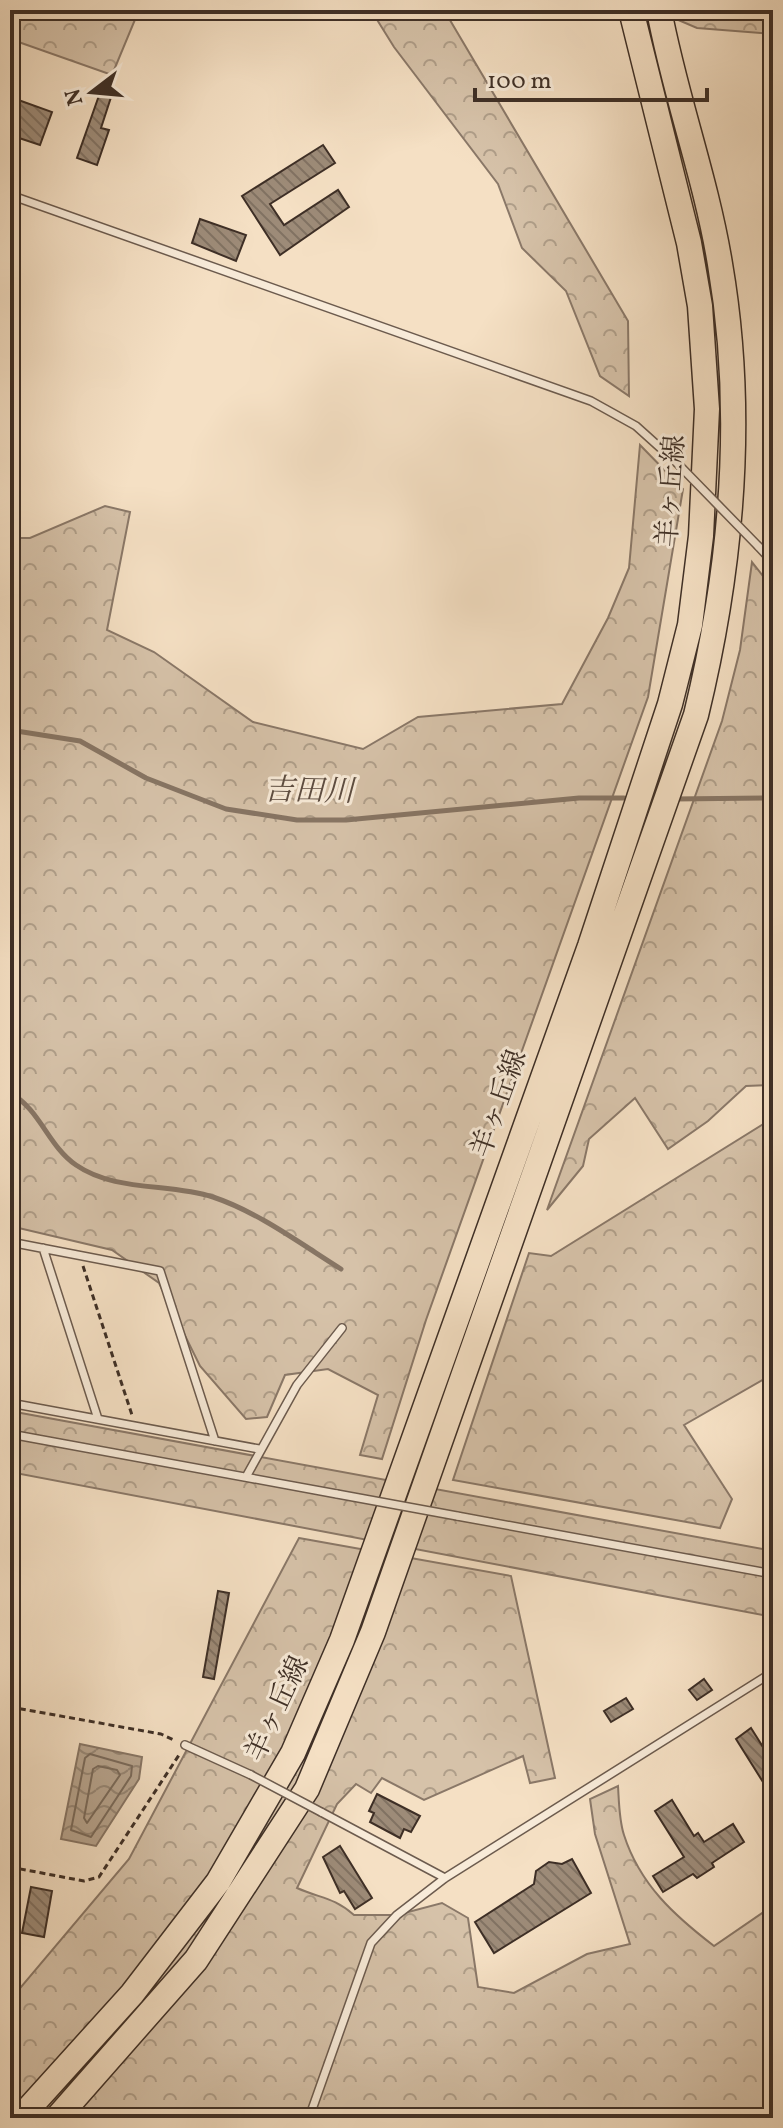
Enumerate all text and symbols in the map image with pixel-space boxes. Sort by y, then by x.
north arrow [52,52,132,132]
scale bar [475,52,707,102]
text: 100 m [487,65,552,99]
text: N [58,85,92,109]
street label: 羊ヶ丘線 [649,434,695,548]
water label: 吉田川 [264,770,357,814]
street label: 羊ヶ丘線 [463,1045,537,1163]
street label: 羊ヶ丘線 [237,1650,319,1768]

